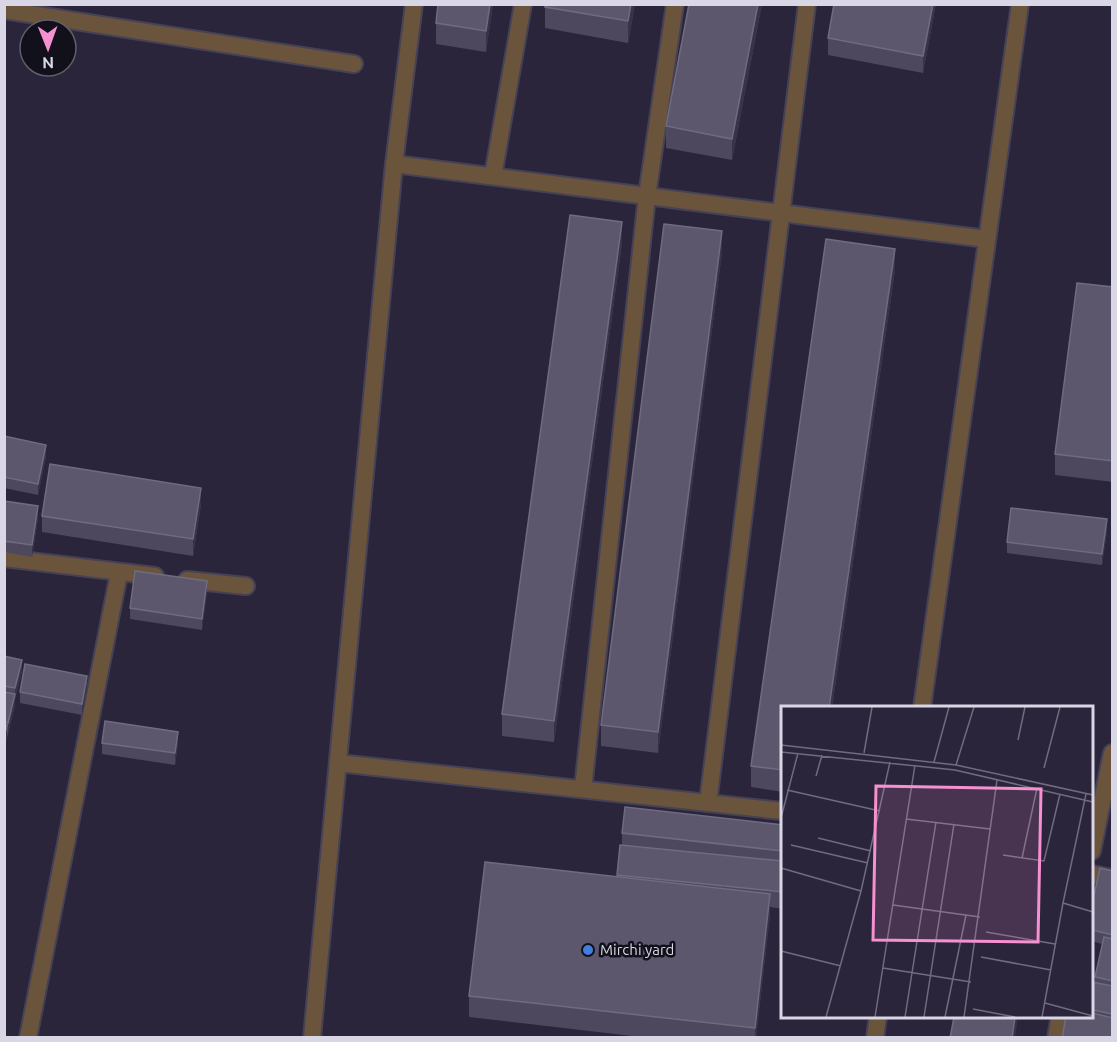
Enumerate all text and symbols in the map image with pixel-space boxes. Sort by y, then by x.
north arrow [18,18,78,78]
text: N [42,54,54,72]
inset map [781,706,1093,1018]
place label: Mirchi yard [600,941,674,958]
marker: Mirchi yard [581,943,595,957]

